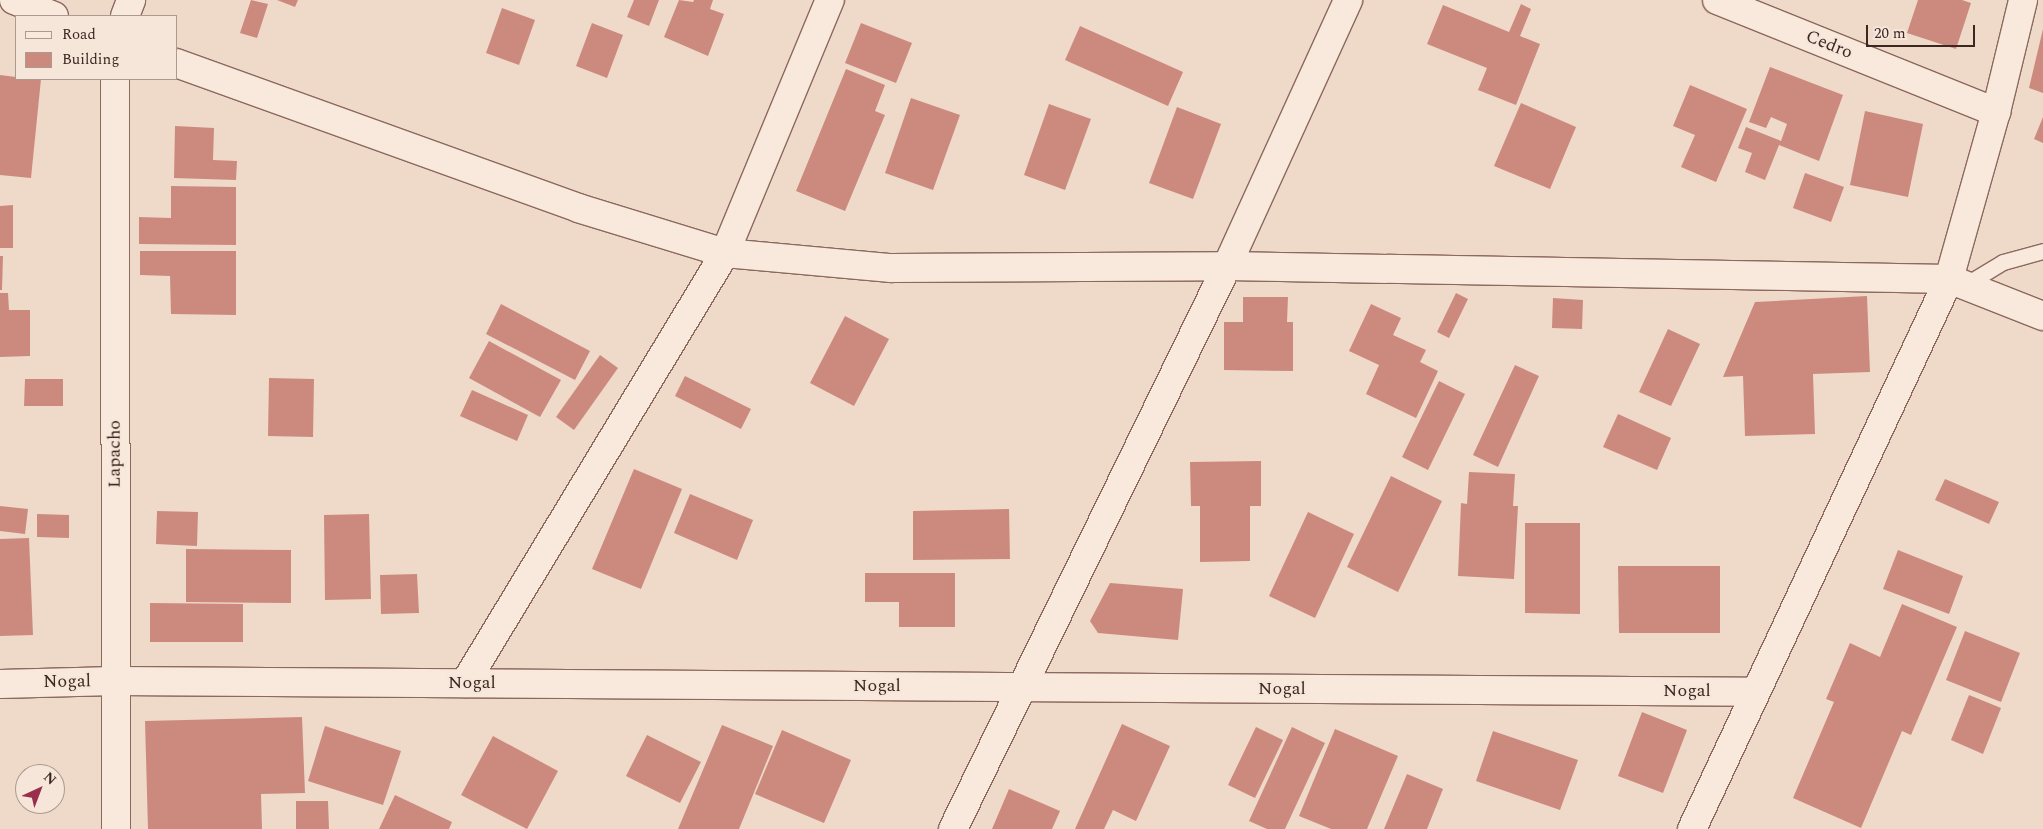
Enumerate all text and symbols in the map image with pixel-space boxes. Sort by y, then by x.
legend [15,15,178,80]
scale bar [1868,15,1977,47]
text: 20 m [1874,22,1906,45]
text: Road [62,23,96,46]
street label: Cedro [1802,26,1856,64]
text: Building [62,48,119,71]
street label: Lapacho [104,420,126,488]
street label: Nogal [43,671,91,693]
street label: Nogal [448,672,496,694]
street label: Nogal [853,675,901,697]
street label: Nogal [1258,678,1306,700]
street label: Nogal [1663,680,1711,702]
north arrow [15,764,65,814]
text: N [39,767,61,790]

